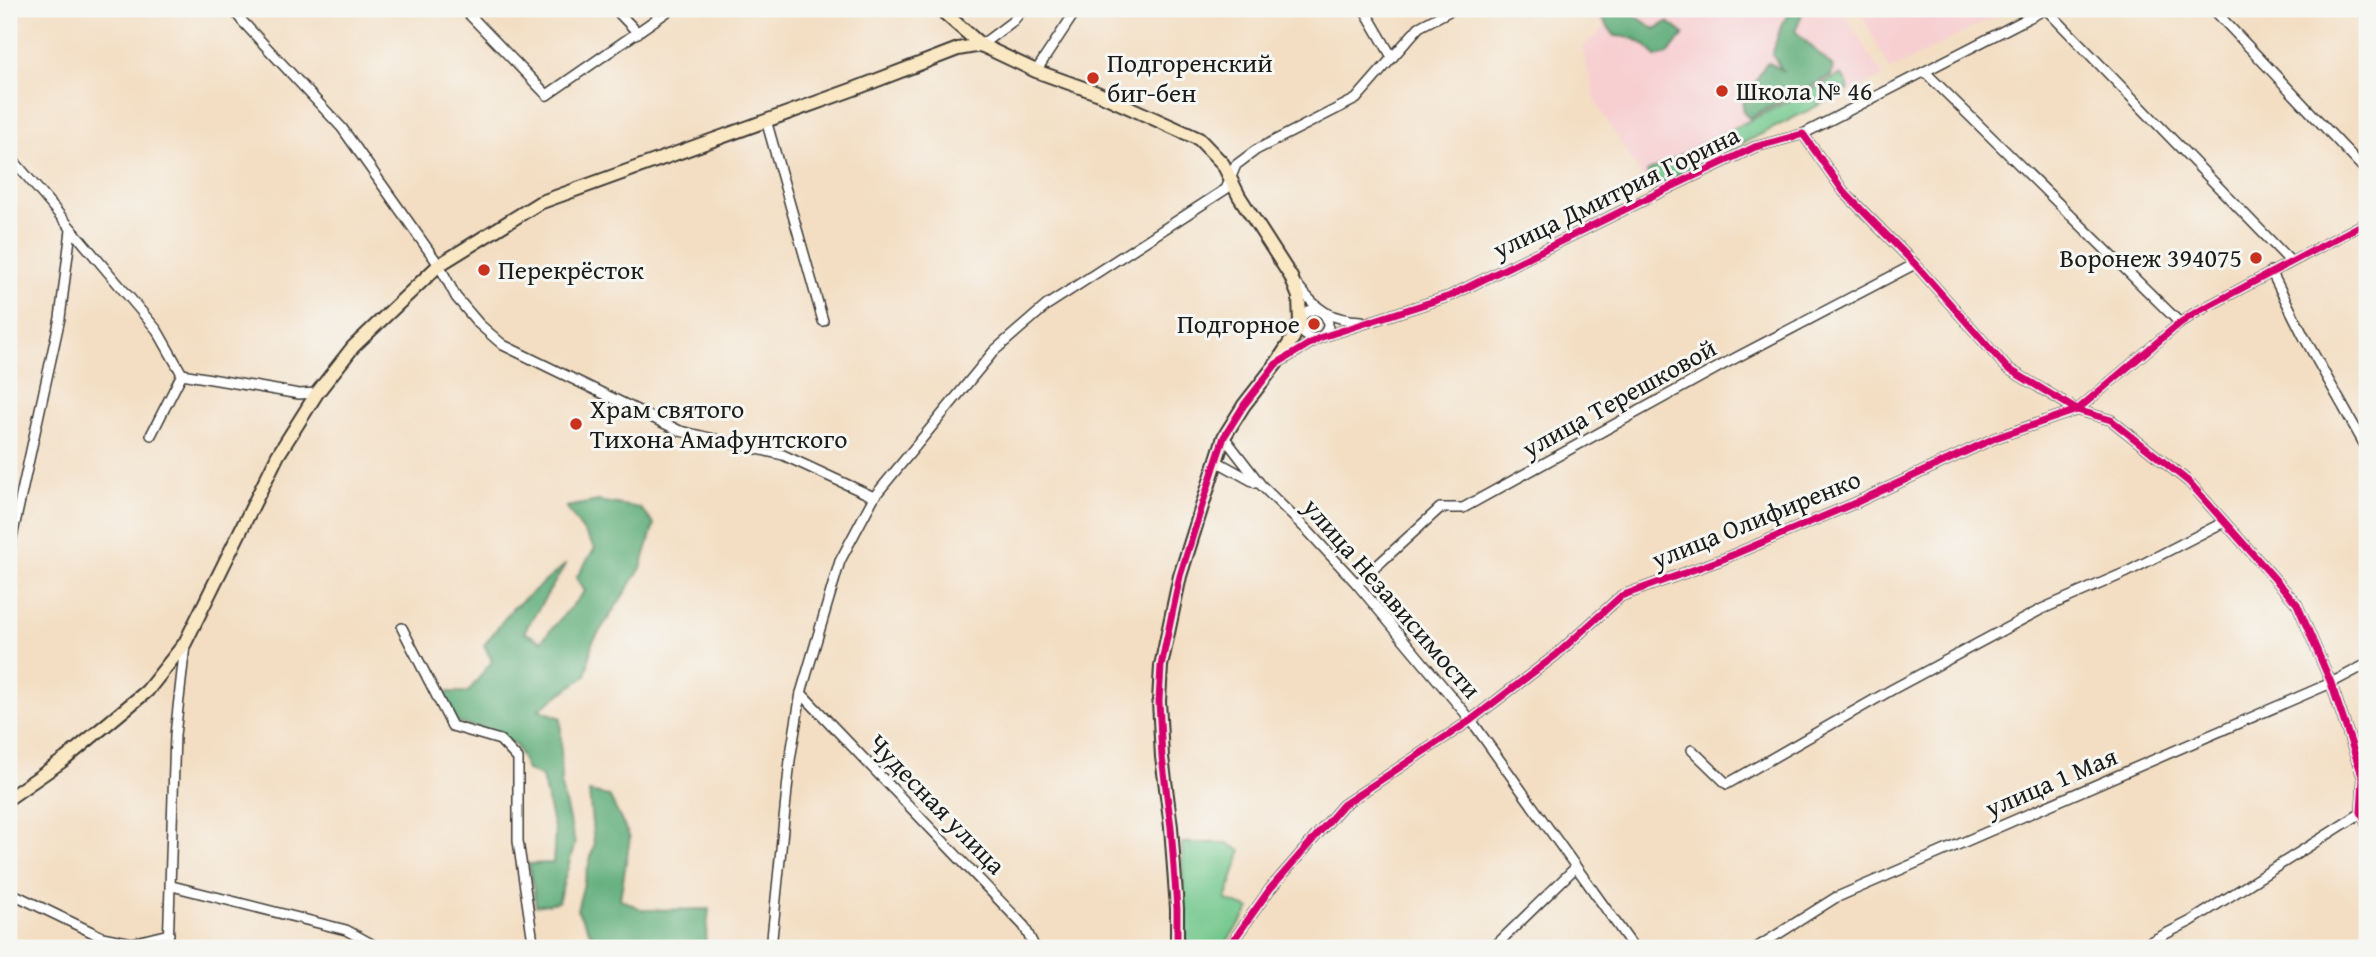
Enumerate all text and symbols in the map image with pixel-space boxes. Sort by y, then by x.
place label: Подгоренский биг-бен [1107,43,1273,112]
marker: Подгоренский биг-бен [1085,70,1101,86]
place label: Школа № 46 [1736,71,1872,110]
marker: Школа № 46 [1714,83,1730,99]
street label: улица Дмитрия Горина [1485,115,1746,269]
place label: Воронеж 394075 [2060,238,2242,277]
place label: Перекрёсток [498,250,644,289]
marker: Воронеж 394075 [2248,250,2264,266]
marker: Перекрёсток [476,262,492,278]
place label: Подгорное [1177,304,1300,343]
marker: Подгорное [1306,316,1322,332]
street label: улица Терешковой [1514,328,1723,468]
place label: Храм святого Тихона Амафунтского [590,389,847,458]
marker: Храм святого Тихона Амафунтского [568,416,584,432]
street label: улица Олифиренко [1644,459,1866,579]
street label: улица Независимости [1293,488,1491,707]
street label: Чудесная улица [860,724,1016,884]
street label: улица 1 Мая [1978,736,2123,827]

